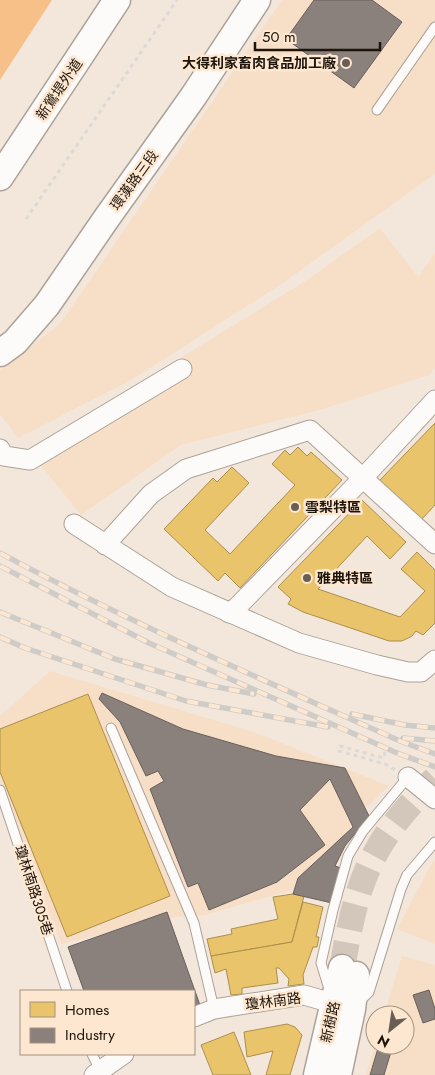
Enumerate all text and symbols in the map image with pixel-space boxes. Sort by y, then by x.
scale bar [255,20,380,52]
text: 50 m [262,26,296,48]
place label: 大得利家畜肉食品加工廠 [182,53,336,73]
street label: 新鶯堤外道 [31,54,87,124]
marker: 大得利家畜肉食品加工廠 [340,57,352,69]
street label: 環漢路三段 [105,146,163,214]
place label: 雪梨特區 [305,497,361,517]
marker: 雪梨特區 [289,501,301,513]
place label: 雅典特區 [317,568,373,588]
marker: 雅典特區 [301,572,313,584]
street label: 瓊林南路305巷 [10,842,58,938]
street label: 瓊林南路 [244,988,302,1014]
legend [20,990,195,1055]
text: Homes [65,999,109,1021]
street label: 新樹路 [316,999,344,1045]
north arrow [365,1005,415,1055]
text: Industry [65,1024,115,1046]
text: N [374,1030,393,1053]

